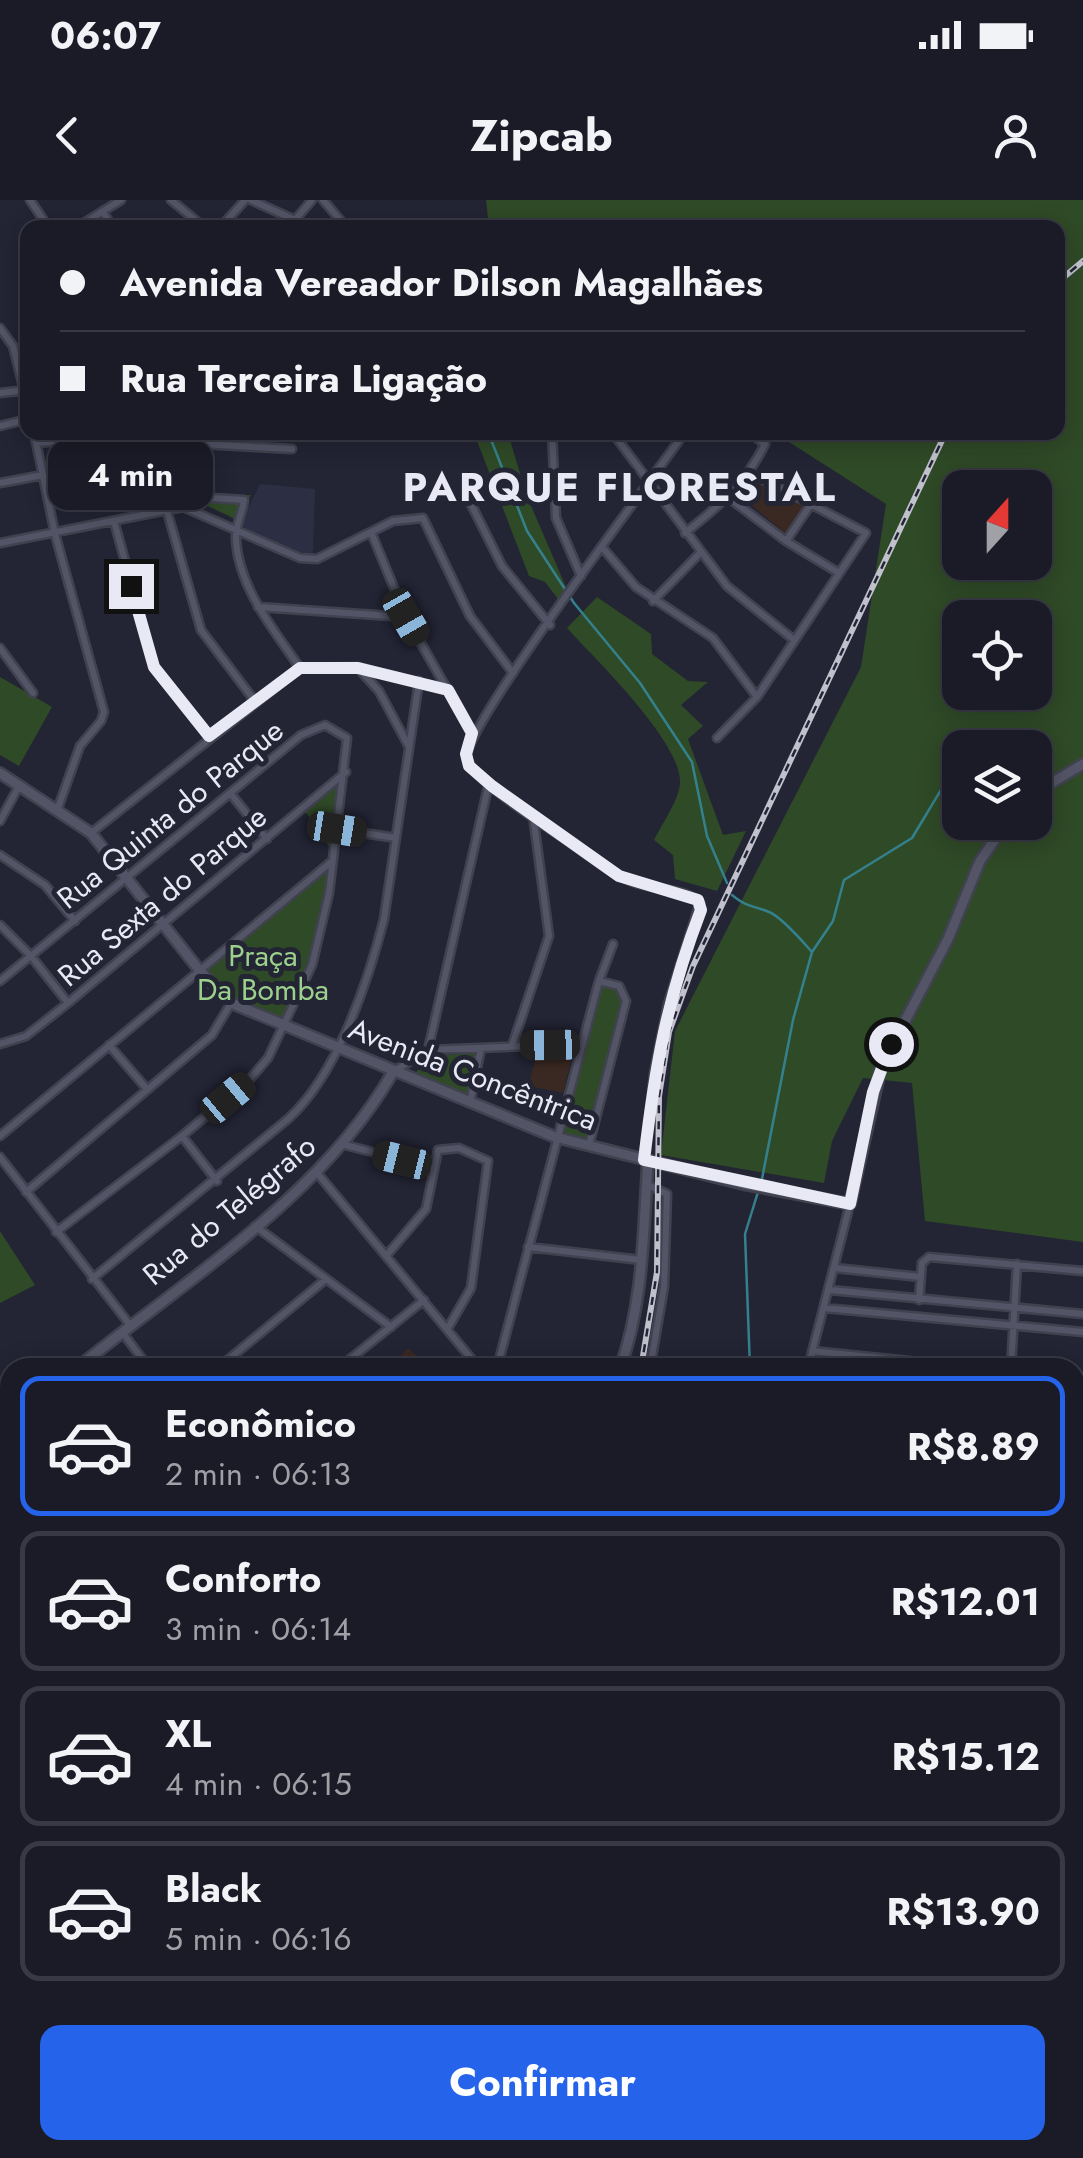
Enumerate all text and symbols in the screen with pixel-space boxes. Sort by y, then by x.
text: 06:07 [50,8,161,63]
text: Zipcab [470,103,613,168]
icon: back [40,108,95,163]
icon: person [988,108,1043,163]
text: Avenida Vereador Dilson Magalhães [120,255,763,310]
text: Rua Terceira Ligação [120,351,487,406]
callout: 4 min [48,441,214,511]
text: 4 min [88,452,173,498]
district label: PARQUE FLORESTAL [403,458,837,516]
north arrow [942,470,1052,580]
map controls [942,470,1052,840]
route end [109,564,154,609]
car [378,584,434,650]
button: locate [942,600,1052,710]
street label: Rua Quinta do Parque [48,709,292,919]
button: layers [942,730,1052,840]
street label: Rua Sexta do Parque [48,796,276,996]
car [305,809,369,849]
park label: Praça Da Bomba [197,934,329,1011]
street label: Avenida Concêntrica [343,1007,603,1141]
route start [869,1022,914,1067]
car [520,1029,580,1061]
car [195,1067,261,1129]
street label: Rua do Telégrafo [133,1125,325,1295]
car [369,1138,435,1182]
text: Econômico [165,1396,356,1451]
icon: car [45,1401,135,1491]
text: R$8.89 [907,1419,1040,1474]
text: 2 min · 06:13 [165,1451,351,1497]
text: Conforto [165,1551,322,1606]
icon: car [45,1556,135,1646]
text: R$12.01 [891,1574,1040,1629]
text: 3 min · 06:14 [165,1606,351,1652]
text: XL [165,1706,211,1761]
icon: car [45,1711,135,1801]
text: R$15.12 [891,1729,1040,1784]
text: 4 min · 06:15 [165,1761,352,1807]
text: Black [165,1861,262,1916]
icon: car [45,1866,135,1956]
text: R$13.90 [887,1884,1040,1939]
text: 5 min · 06:16 [165,1916,352,1962]
button: Confirmar [40,2025,1045,2140]

